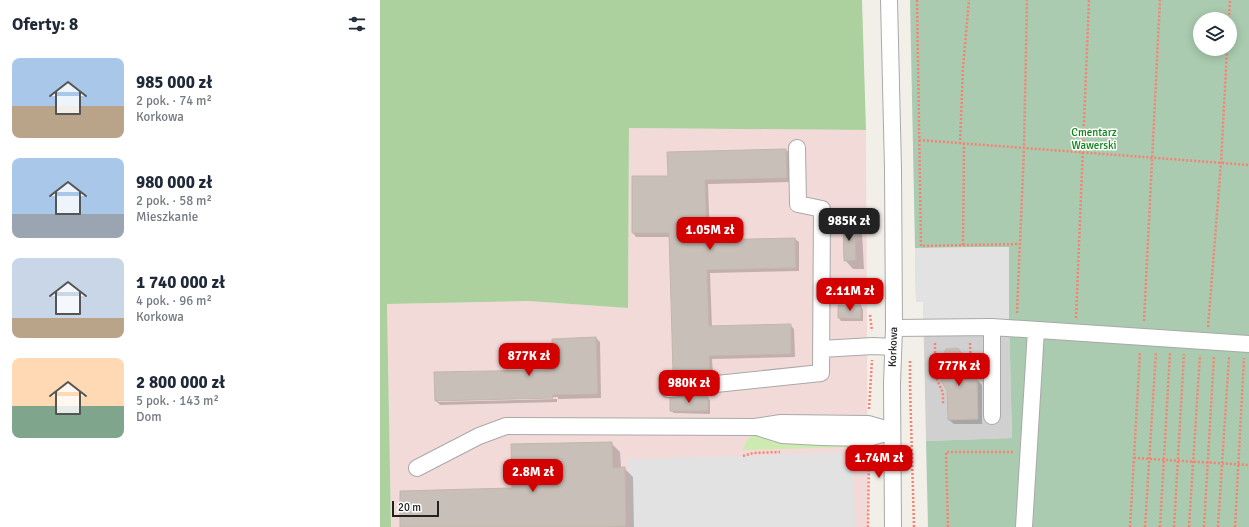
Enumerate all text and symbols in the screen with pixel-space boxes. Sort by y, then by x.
map controls [1193,12,1237,56]
button: layers [1193,12,1237,56]
icon: filters [346,13,368,35]
text: Oferty: 8 [12,14,78,35]
text: 985 000 zł [136,72,212,93]
icon: home [44,74,92,122]
text: 2 pok. · 74 m² [136,93,212,109]
text: Korkowa [136,109,184,125]
park label: Cmentarz Wawerski [1071,126,1117,152]
text: 980 000 zł [136,172,212,193]
icon: home [44,174,92,222]
text: 2 pok. · 58 m² [136,193,212,209]
pin: 985K zł [812,208,886,242]
text: Mieszkanie [136,209,198,225]
text: 985K zł [828,213,870,229]
pin: 1.05M zł [669,217,751,251]
text: 1.05M zł [685,222,735,238]
text: 1 740 000 zł [136,272,225,293]
icon: home [44,274,92,322]
pin: 2.11M zł [809,278,891,312]
text: 2.11M zł [825,283,875,299]
text: 4 pok. · 96 m² [136,293,212,309]
text: Korkowa [136,309,184,325]
street label: Korkowa [886,326,900,367]
pin: 877K zł [492,343,566,377]
text: 877K zł [508,348,550,364]
pin: 777K zł [922,353,996,387]
text: 777K zł [938,358,980,374]
pin: 980K zł [652,370,726,404]
text: 2 800 000 zł [136,372,225,393]
icon: home [44,374,92,422]
text: 980K zł [668,375,710,391]
text: 5 pok. · 143 m² [136,393,219,409]
text: Dom [136,409,162,425]
pin: 1.74M zł [838,445,920,479]
text: 1.74M zł [854,450,904,466]
pin: 2.8M zł [496,459,570,493]
text: 2.8M zł [512,464,554,480]
scale bar [392,499,439,518]
text: 20 m [398,501,421,514]

